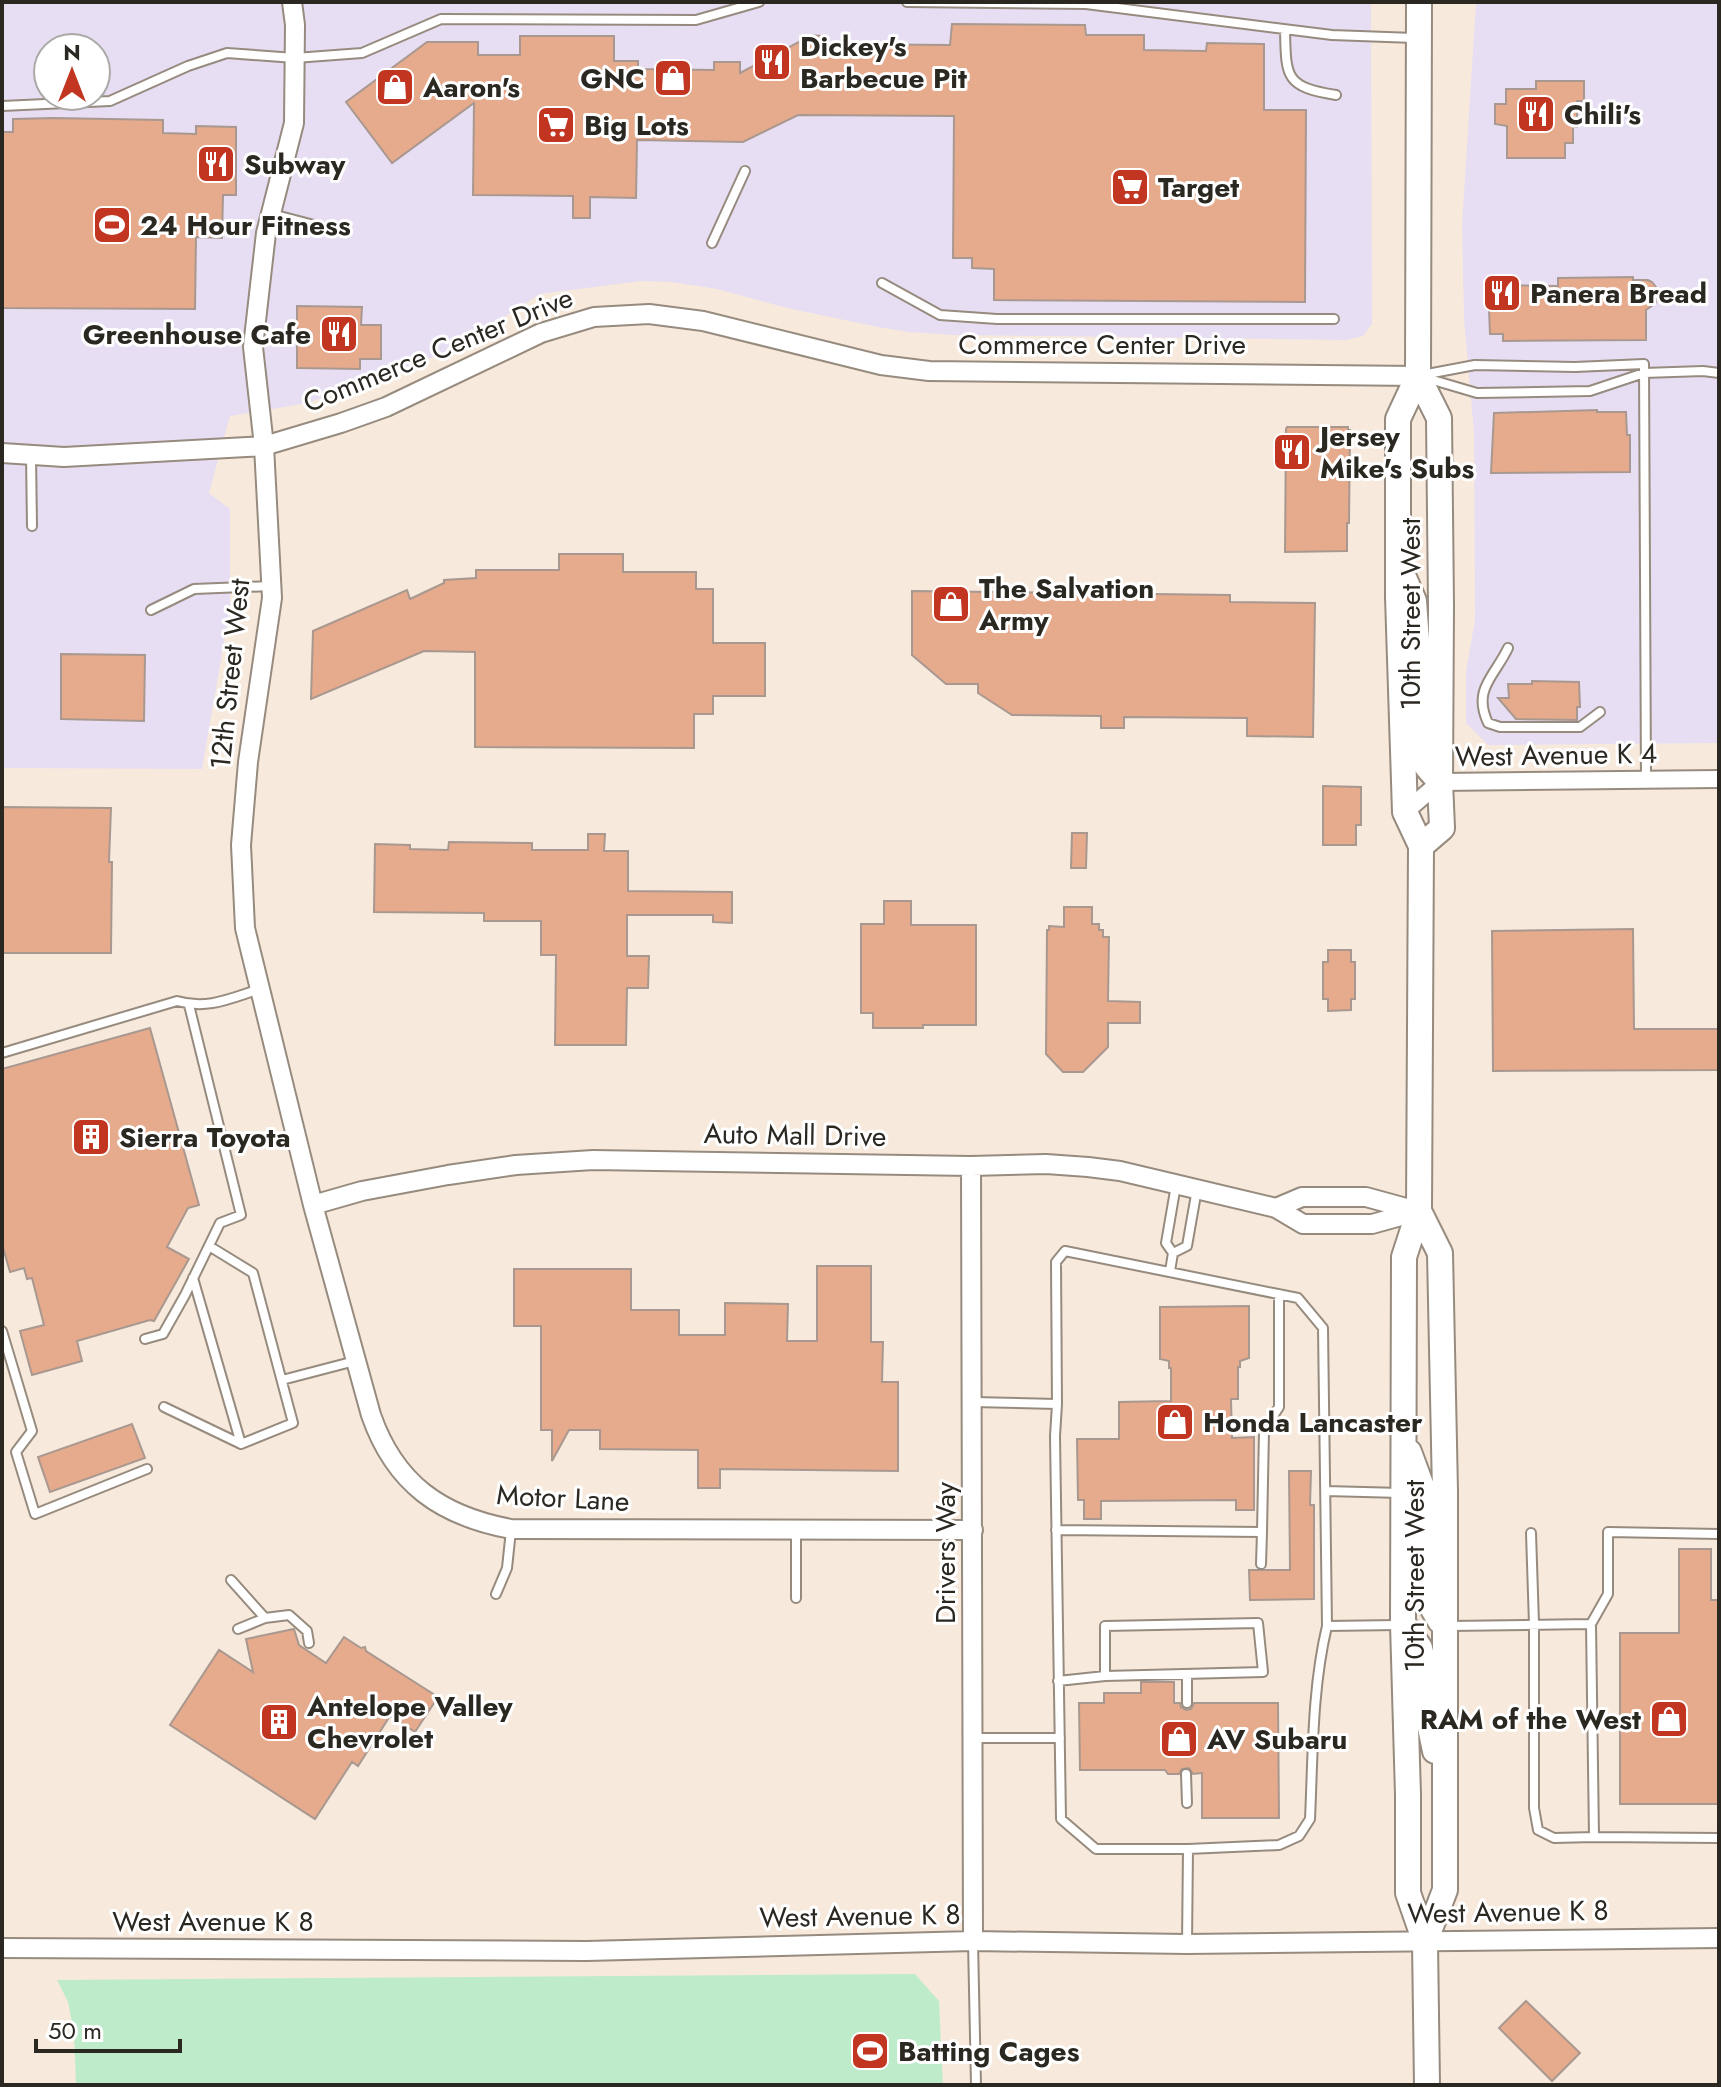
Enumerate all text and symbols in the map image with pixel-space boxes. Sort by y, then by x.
place label: Dickey's Barbecue Pit [800,26,967,99]
north arrow [32,32,112,112]
text: N [63,36,81,68]
restaurant icon: Dickey's Barbecue Pit [751,41,793,83]
shop icon: GNC [652,57,694,99]
place label: GNC [580,58,645,99]
shop icon: Aaron's [374,66,416,108]
place label: Aaron's [422,67,520,108]
restaurant icon: Chili's [1515,93,1557,135]
place label: Chili's [1564,94,1641,135]
supermarket icon: Big Lots [535,104,577,146]
place label: Big Lots [584,105,689,146]
restaurant icon: Subway [195,143,237,185]
place label: Subway [244,144,346,185]
supermarket icon: Target [1109,166,1151,208]
place label: Target [1158,167,1239,208]
sports icon: 24 Hour Fitness [91,204,133,246]
place label: 24 Hour Fitness [140,205,351,246]
restaurant icon: Panera Bread [1481,272,1523,314]
place label: Panera Bread [1530,273,1707,314]
street label: Commerce Center Drive [297,277,579,423]
restaurant icon: Greenhouse Cafe [318,313,360,355]
place label: Greenhouse Cafe [83,314,311,355]
street label: Commerce Center Drive [958,324,1246,365]
place label: Jersey Mike's Subs [1315,416,1474,489]
restaurant icon: Jersey Mike's Subs [1271,431,1313,473]
street label: 10th Street West [1390,518,1431,710]
place label: The Salvation Army [978,568,1154,641]
street label: 12th Street West [200,576,260,771]
shop icon: The Salvation Army [930,583,972,625]
street label: West Avenue K 4 [1454,733,1658,777]
street label: Auto Mall Drive [703,1113,887,1157]
building icon: Sierra Toyota [70,1116,112,1158]
place label: Sierra Toyota [119,1117,290,1158]
shop icon: Honda Lancaster [1154,1401,1196,1443]
place label: Honda Lancaster [1203,1402,1423,1443]
street label: Motor Lane [495,1474,631,1522]
street label: 10th Street West [1394,1480,1435,1672]
street label: Drivers Way [925,1481,966,1624]
place label: Antelope Valley Chevrolet [306,1686,513,1759]
shop icon: RAM of the West [1648,1698,1690,1740]
place label: RAM of the West [1420,1699,1641,1740]
building icon: Antelope Valley Chevrolet [258,1701,300,1743]
shop icon: AV Subaru [1158,1718,1200,1760]
place label: AV Subaru [1206,1719,1347,1760]
street label: West Avenue K 8 [1407,1890,1609,1934]
street label: West Avenue K 8 [759,1894,961,1938]
street label: West Avenue K 8 [112,1901,314,1942]
scale bar [36,2003,180,2053]
text: 50 m [48,2013,102,2048]
sports icon: Batting Cages [849,2030,891,2072]
place label: Batting Cages [898,2031,1080,2072]

